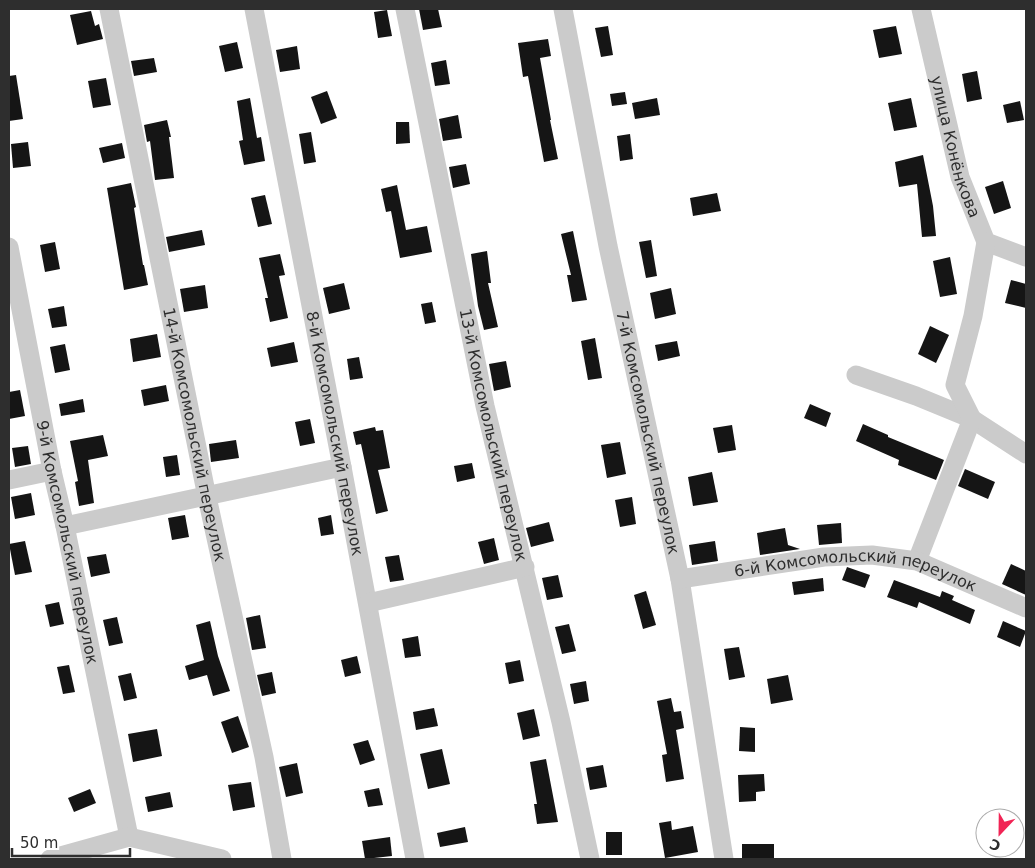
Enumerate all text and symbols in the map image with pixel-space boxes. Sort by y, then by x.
street label: улица Конёнкова [927,74,984,220]
street label: 14-й Комсомольский переулок [159,306,230,564]
street label: 13-й Комсомольский переулок [456,307,531,564]
street label: 8-й Комсомольский переулок [302,309,367,558]
street label: 7-й Комсомольский переулок [612,309,683,556]
street label: 9-й Комсомольский переулок [32,419,102,666]
street label: 6-й Комсомольский переулок [733,546,980,596]
north arrow [975,808,1025,858]
scale bar [12,826,130,858]
text: 50 m [20,834,58,852]
text: С [987,836,1003,854]

